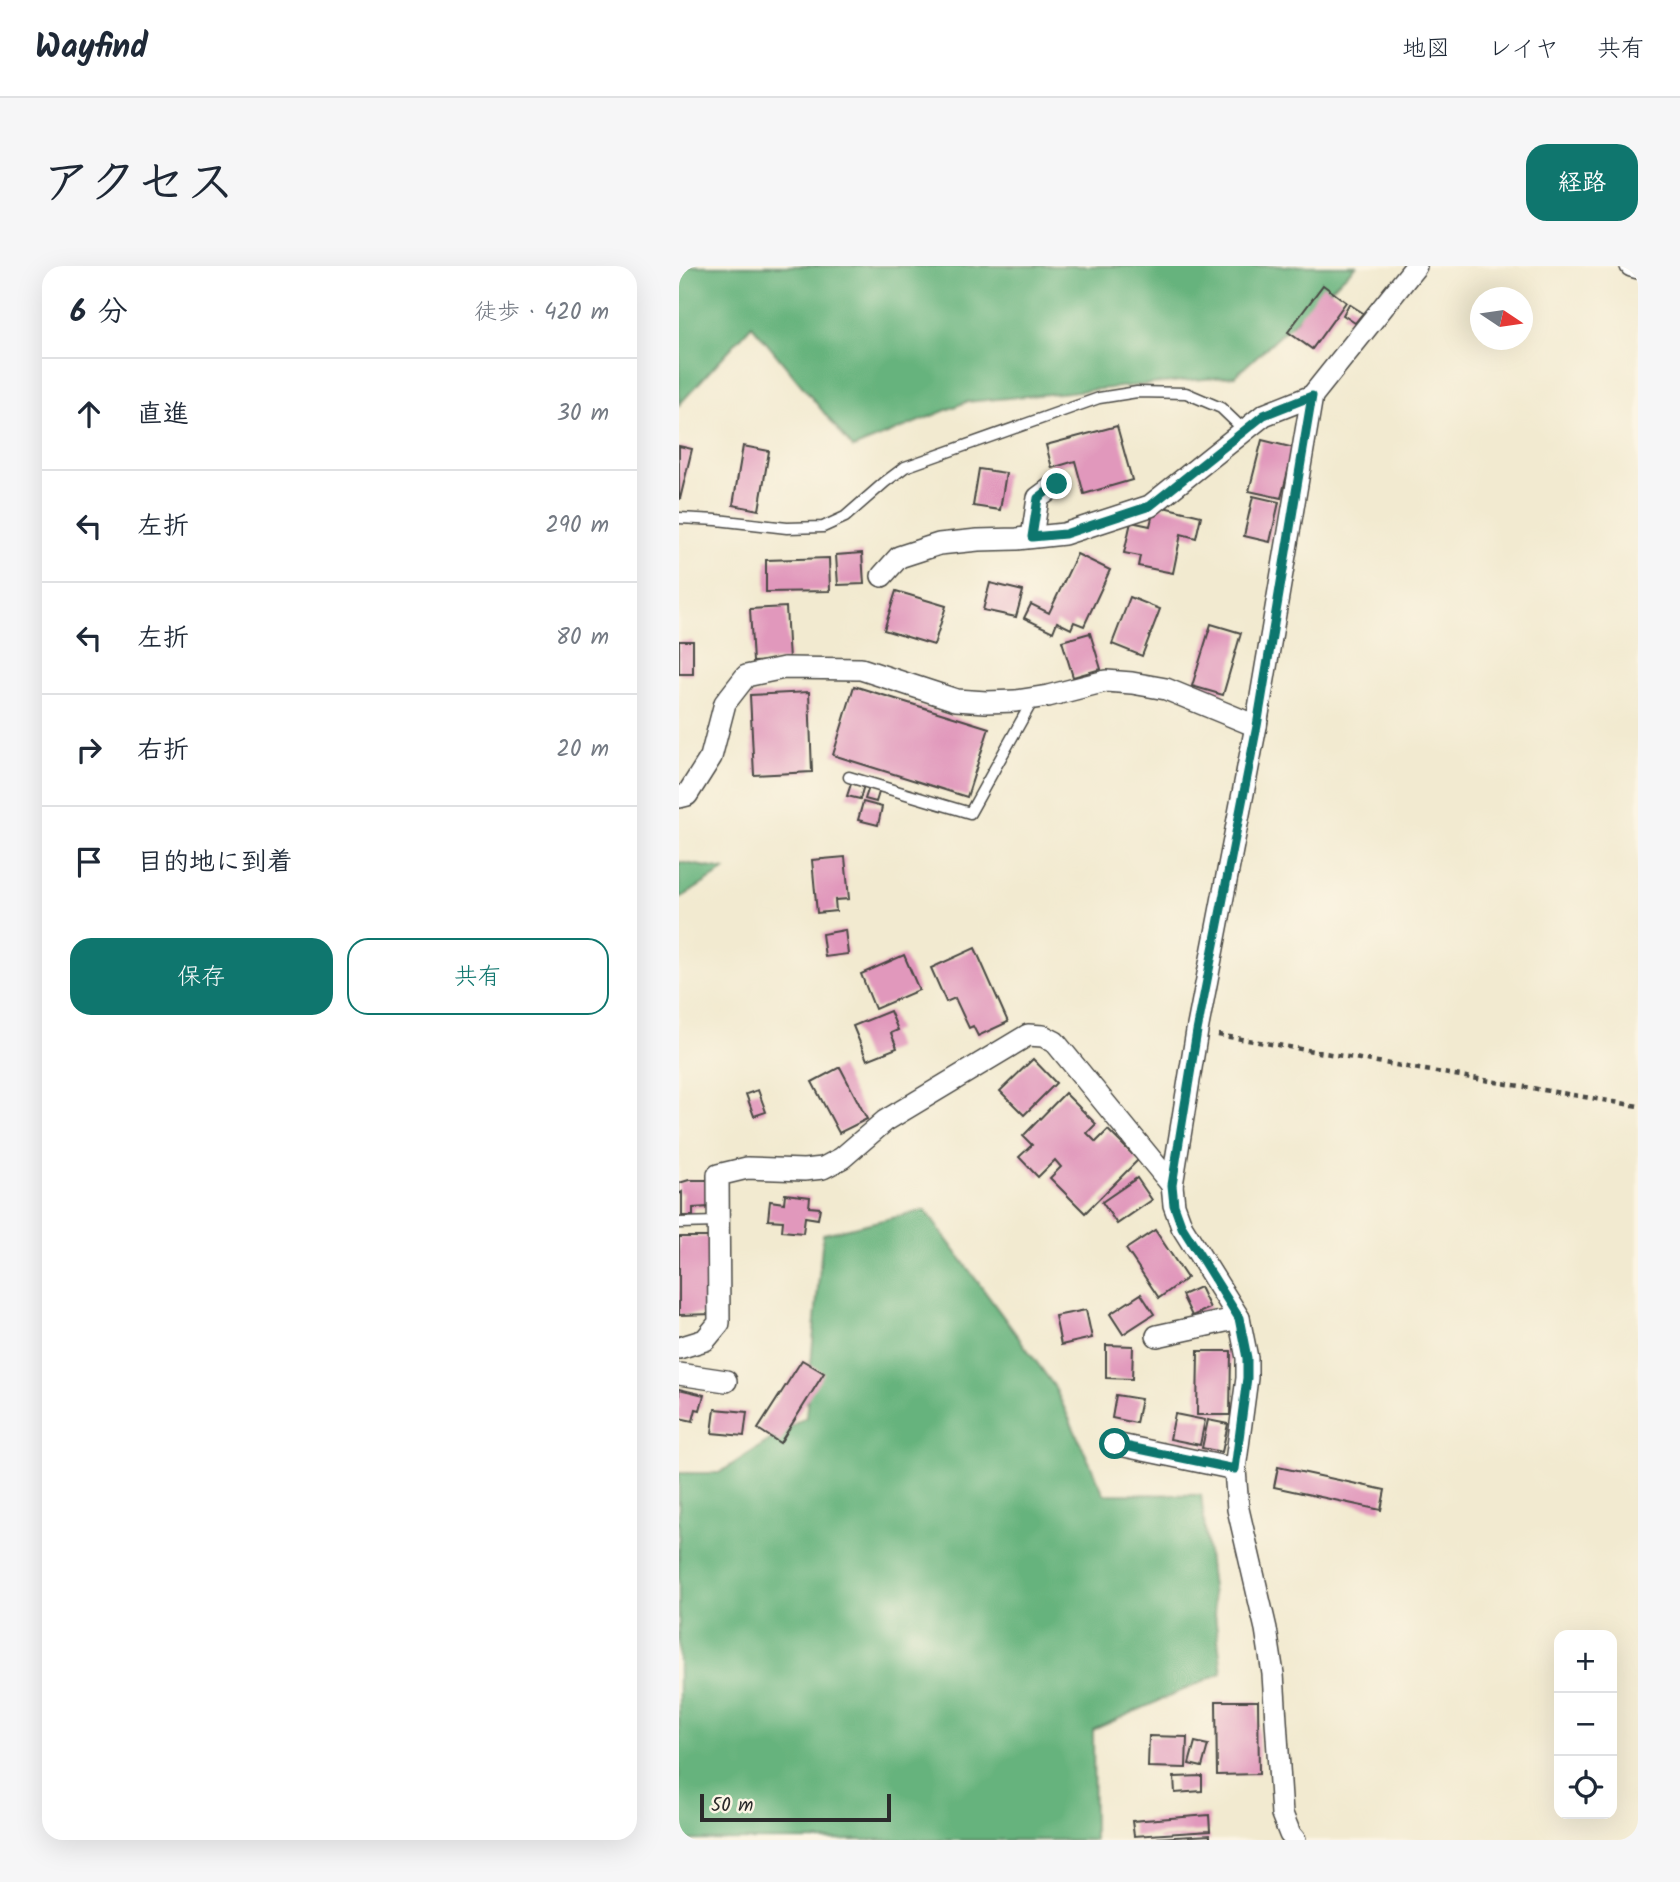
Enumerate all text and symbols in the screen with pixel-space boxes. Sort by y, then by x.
text: Wayfind [35,22,148,75]
text: 地図 [1402,30,1450,69]
text: レイヤ [1488,30,1559,69]
text: 共有 [1597,30,1645,69]
button: 経路 [1526,144,1638,221]
text: アクセス [42,146,235,224]
north arrow [1470,287,1533,350]
text: 6 分 [70,289,128,337]
text: 徒歩 · 420 m [474,295,609,331]
text: 直進 [137,394,189,436]
icon: ahead [70,395,108,433]
text: 30 m [557,396,609,432]
route end [1041,468,1072,499]
text: 左折 [137,506,189,548]
icon: left [70,507,108,545]
text: 290 m [545,508,609,544]
text: 左折 [137,618,189,660]
icon: left [70,619,108,657]
text: 80 m [556,620,609,656]
text: 右折 [137,730,189,772]
icon: right [70,731,108,769]
text: 20 m [557,732,609,768]
text: 目的地に到着 [137,842,293,884]
icon: arrive [70,843,108,881]
button: 保存 [70,938,333,1015]
button: 共有 [347,938,609,1015]
route start [1099,1428,1130,1459]
map controls [1554,1630,1617,1819]
button: + [1554,1630,1617,1693]
button: − [1554,1693,1617,1756]
button: locate [1554,1756,1617,1819]
scale bar [700,1791,891,1823]
text: 50 m [711,1791,753,1821]

